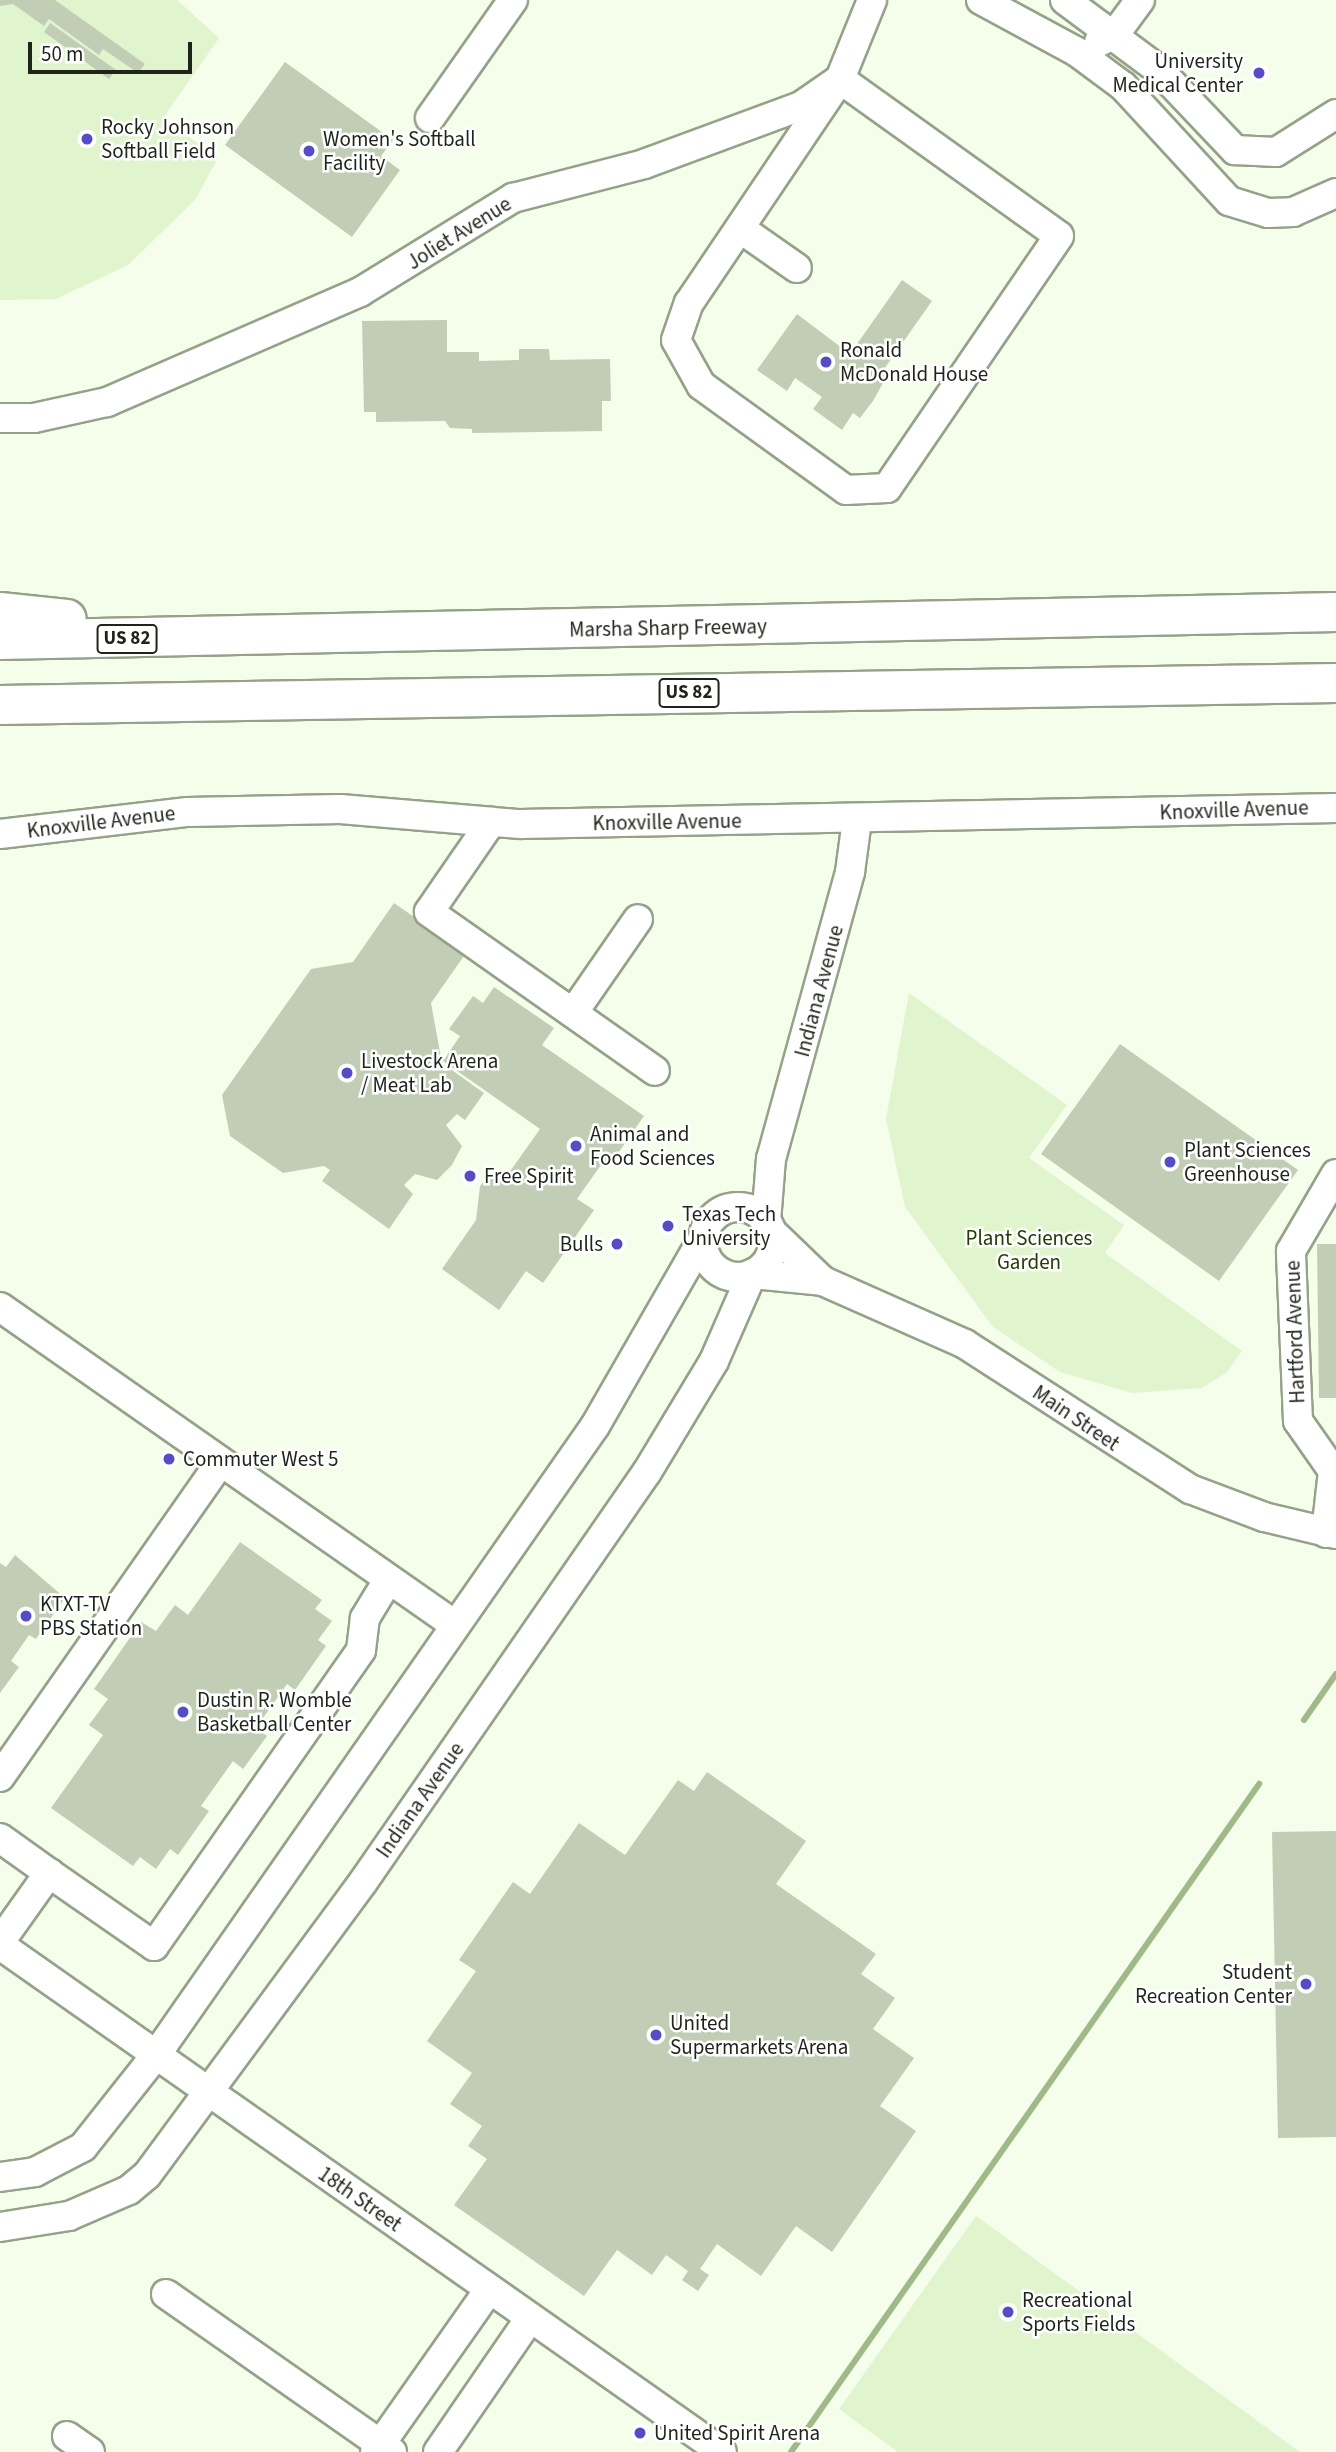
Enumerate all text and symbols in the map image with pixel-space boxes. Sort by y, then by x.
scale bar [32,28,196,72]
text: 50 m [41,39,83,69]
place label: University Medical Center [1113,48,1243,98]
marker: University Medical Center [1249,63,1269,83]
place label: Rocky Johnson Softball Field [101,114,234,164]
place label: Women's Softball Facility [323,126,476,176]
marker: Rocky Johnson Softball Field [79,131,95,147]
marker: Women's Softball Facility [301,143,317,159]
street label: Joliet Avenue [402,191,516,275]
place label: Ronald McDonald House [840,337,988,387]
marker: Ronald McDonald House [818,354,834,370]
street label: Marsha Sharp Freeway [569,614,767,642]
road number: US 82 [96,624,158,654]
road number: US 82 [658,678,720,708]
street label: Knoxville Avenue [1159,795,1309,825]
street label: Knoxville Avenue [25,800,177,844]
street label: Knoxville Avenue [592,808,742,836]
street label: Indiana Avenue [789,922,849,1060]
place label: Livestock Arena / Meat Lab [361,1048,498,1098]
marker: Livestock Arena / Meat Lab [339,1065,355,1081]
place label: Animal and Food Sciences [590,1121,715,1171]
place label: Plant Sciences Greenhouse [1184,1137,1311,1187]
marker: Animal and Food Sciences [568,1138,584,1154]
marker: Plant Sciences Greenhouse [1162,1154,1178,1170]
place label: Free Spirit [484,1163,574,1189]
marker: Free Spirit [462,1168,478,1184]
place label: Texas Tech University [682,1201,776,1251]
marker: Texas Tech University [660,1218,676,1234]
park label: Plant Sciences Garden [966,1225,1092,1275]
place label: Bulls [560,1231,603,1257]
marker: Bulls [609,1236,625,1252]
street label: Hartford Avenue [1280,1260,1310,1404]
street label: Main Street [1028,1380,1124,1456]
place label: Commuter West 5 [183,1446,338,1472]
marker: Commuter West 5 [161,1451,177,1467]
place label: KTXT-TV PBS Station [40,1591,142,1641]
marker: KTXT-TV PBS Station [18,1608,34,1624]
place label: Dustin R. Womble Basketball Center [197,1687,352,1737]
marker: Dustin R. Womble Basketball Center [175,1704,191,1720]
street label: Indiana Avenue [371,1737,469,1863]
place label: Student Recreation Center [1135,1959,1292,2009]
marker: Student Recreation Center [1298,1976,1314,1992]
place label: United Supermarkets Arena [670,2010,848,2060]
marker: United Supermarkets Arena [648,2027,664,2043]
street label: 18th Street [313,2161,407,2237]
place label: Recreational Sports Fields [1022,2287,1135,2337]
marker: Recreational Sports Fields [1000,2304,1016,2320]
place label: United Spirit Arena [654,2420,820,2446]
marker: United Spirit Arena [632,2425,648,2441]

